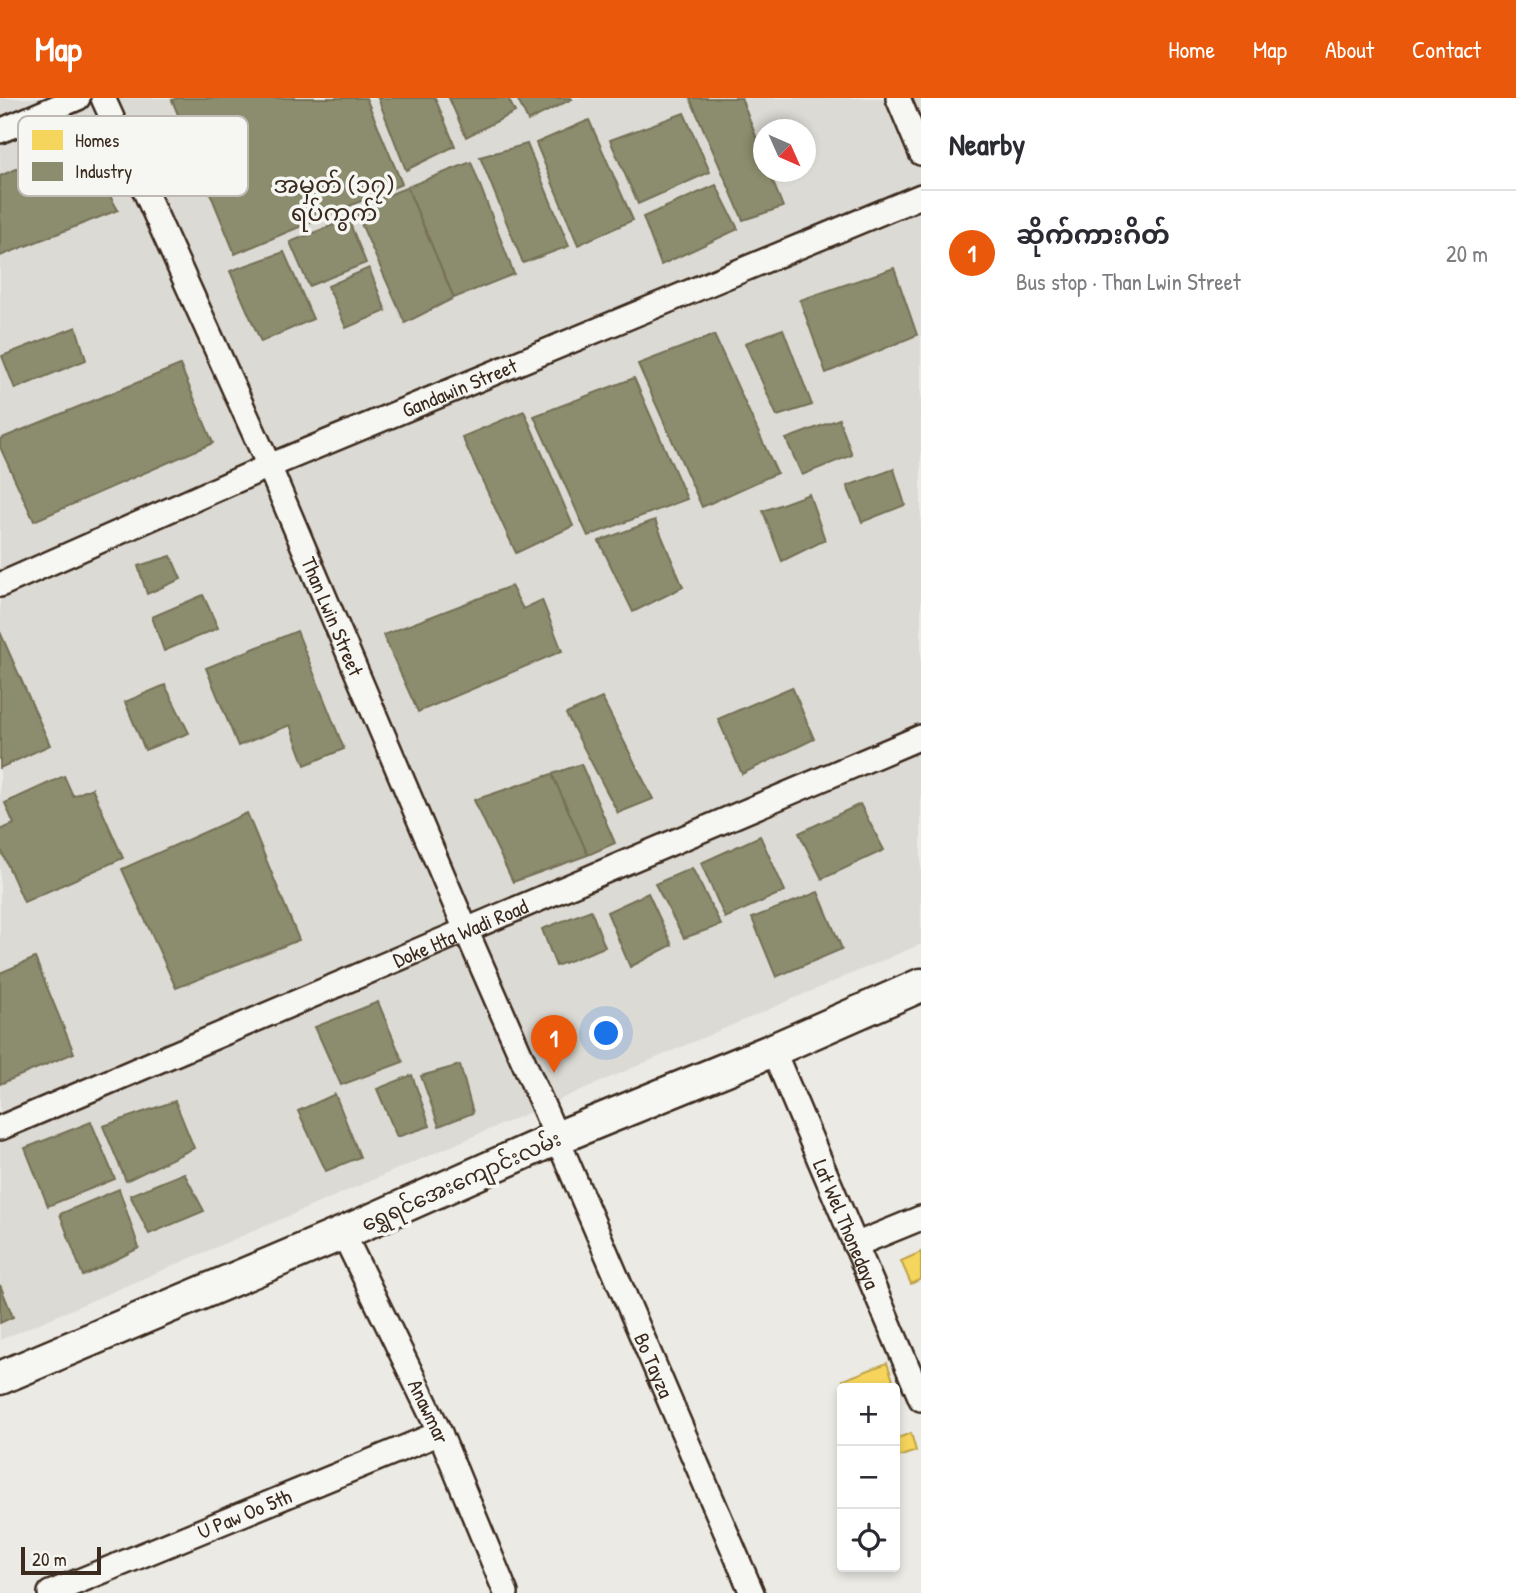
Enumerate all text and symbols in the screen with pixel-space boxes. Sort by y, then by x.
text: Map [35,27,82,71]
text: Home [1168,33,1215,65]
text: Map [1253,33,1287,65]
text: About [1325,33,1374,65]
text: Contact [1412,33,1481,65]
legend [18,116,248,196]
north arrow [753,119,816,182]
text: Nearby [949,124,1025,164]
text: Homes [75,127,119,153]
text: Industry [75,158,132,184]
district label: အမှတ် (၁၇) ရပ်ကွက် [273,168,395,232]
text: ဆိုက်ကားဂိတ် [1016,217,1170,252]
text: 1 [968,238,976,269]
text: 20 m [1446,238,1488,269]
text: Bus stop · Than Lwin Street [1016,266,1241,297]
street label: Gandawin Street [397,350,522,424]
street label: Than Lwin Street [295,552,371,681]
street label: Doke Hta Wadi Road [388,891,532,974]
pin: 1 [531,1015,577,1073]
your location [589,1016,623,1050]
street label: ရွှေရင်အေးကျောင်းလမ်း [356,1123,567,1242]
street label: Lat Wel Thonedaya [806,1155,887,1293]
street label: Bo Tayza [628,1328,681,1402]
street label: Anawmar [401,1374,457,1448]
map controls [837,1383,900,1572]
button: + [837,1383,900,1446]
button: − [837,1446,900,1509]
street label: U Paw Oo 5th [193,1481,296,1546]
button: locate [837,1509,900,1572]
scale bar [21,1544,102,1576]
text: 20 m [32,1546,67,1572]

